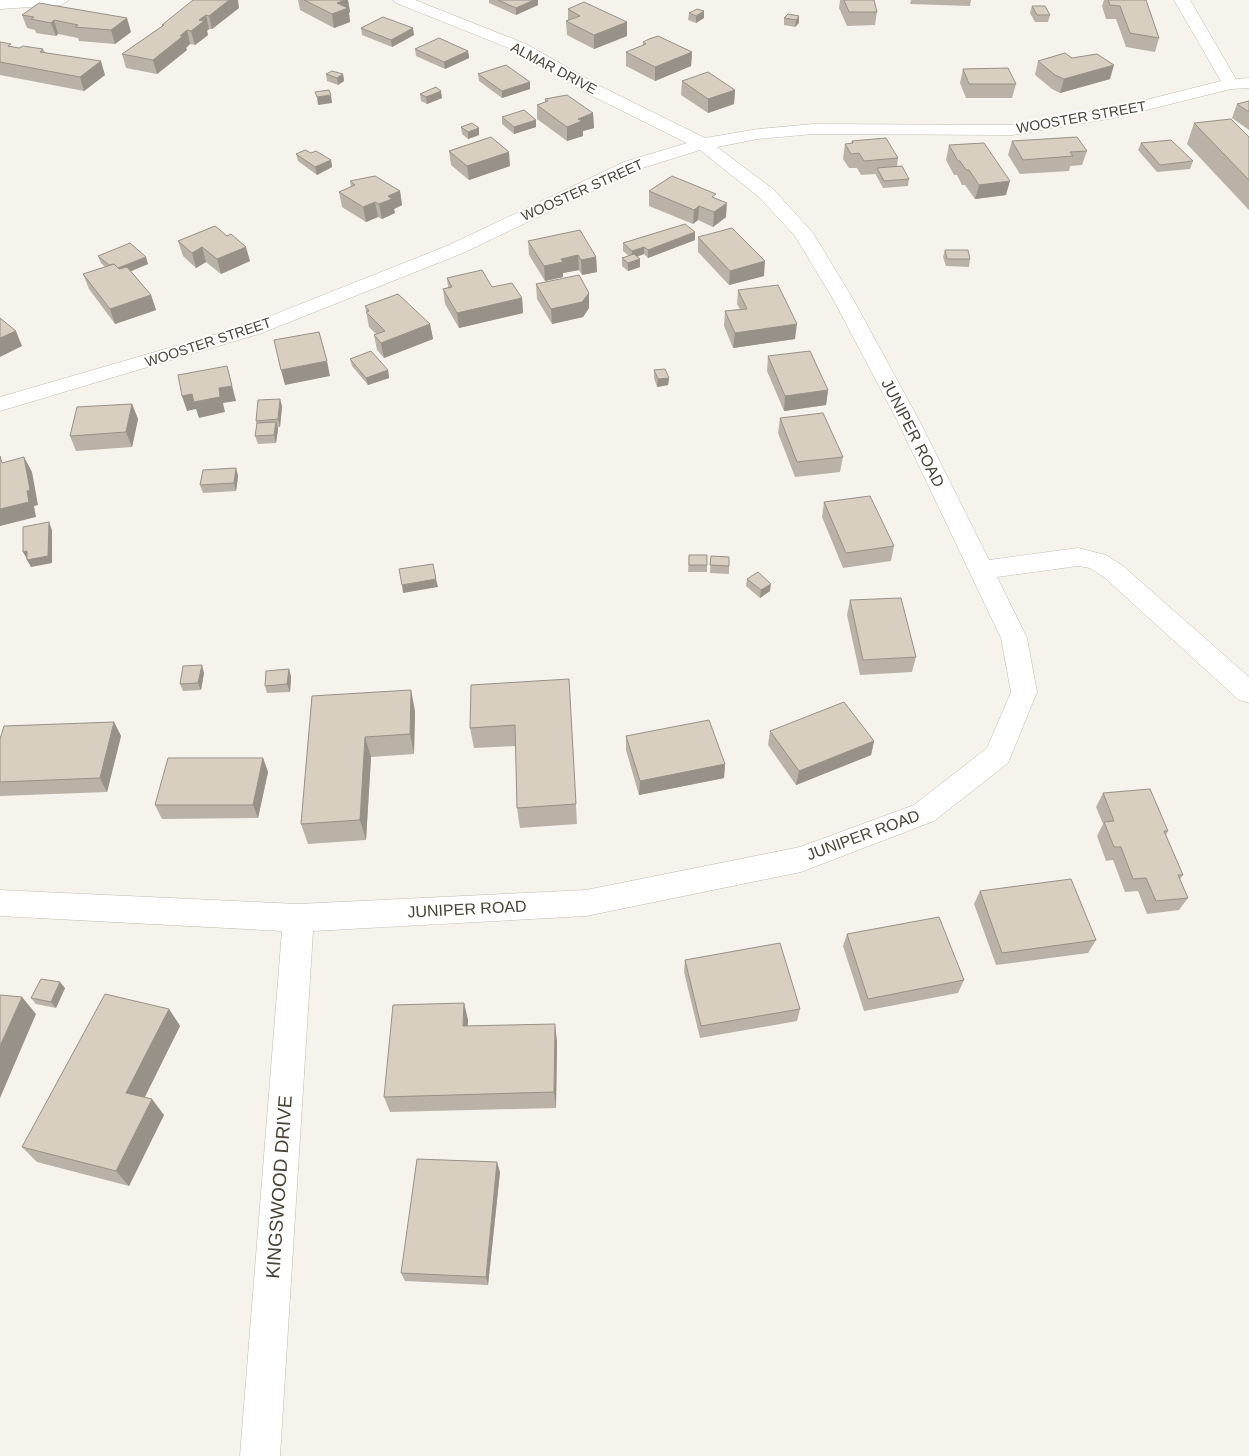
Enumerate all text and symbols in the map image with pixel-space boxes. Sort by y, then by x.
street label: ALMAR DRIVE [508,39,600,97]
street label: WOOSTER STREET [1015,98,1148,136]
street label: WOOSTER STREET [519,156,646,224]
street label: WOOSTER STREET [143,314,273,370]
street label: JUNIPER ROAD [878,376,948,490]
street label: JUNIPER ROAD [804,807,922,863]
street label: JUNIPER ROAD [407,897,527,921]
street label: KINGSWOOD DRIVE [262,1095,296,1279]

